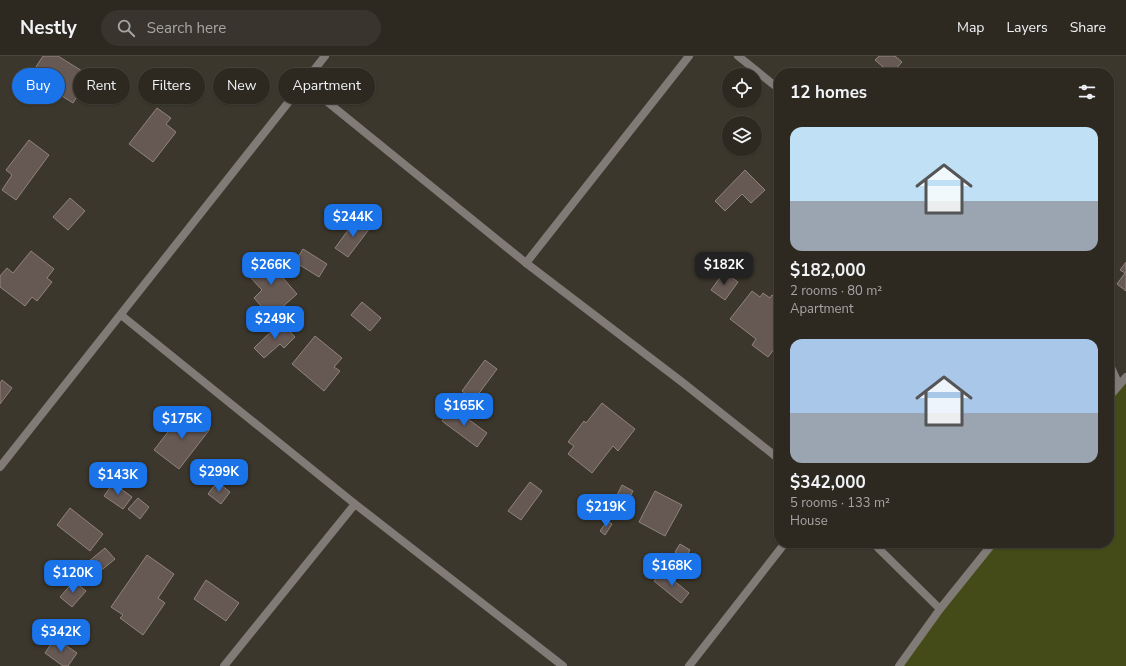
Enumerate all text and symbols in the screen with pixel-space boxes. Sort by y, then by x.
search box [101,10,381,46]
text: Nestly [20,15,77,41]
icon: search [115,17,137,39]
text: Search here [147,18,226,38]
text: Map [957,18,984,37]
text: Layers [1006,18,1048,37]
text: Share [1070,18,1106,37]
chip: Buy [12,68,65,104]
chip: Rent [73,68,130,104]
chip: Filters [138,68,205,104]
chip: New [213,68,270,104]
chip: Apartment [278,68,375,104]
map controls [722,68,762,156]
button: locate [722,68,762,108]
text: 12 homes [790,81,867,104]
icon: filters [1076,81,1098,103]
button: layers [722,116,762,156]
icon: home [908,153,980,225]
pin: $244K [325,204,381,238]
text: $244K [333,208,373,226]
pin: $266K [243,252,299,286]
pin: $182K [696,252,752,286]
text: $266K [251,256,291,274]
text: $182K [704,256,744,274]
text: $182,000 [790,259,866,282]
text: 2 rooms · 80 m² [790,282,882,300]
text: Apartment [790,300,853,318]
pin: $249K [247,306,303,340]
text: $249K [255,310,295,328]
icon: home [908,365,980,437]
pin: $165K [436,393,492,427]
text: $165K [444,397,484,415]
pin: $175K [154,406,210,440]
text: $175K [162,410,202,428]
pin: $299K [191,459,247,493]
pin: $143K [90,462,146,496]
text: $299K [199,463,239,481]
text: $143K [98,466,138,484]
text: $342,000 [790,471,866,494]
pin: $219K [578,494,634,528]
text: 5 rooms · 133 m² [790,494,890,512]
text: $219K [586,498,626,516]
text: House [790,512,828,530]
pin: $168K [644,553,700,587]
text: $168K [652,557,692,575]
pin: $120K [45,560,101,594]
text: $120K [53,564,93,582]
pin: $342K [33,619,89,653]
text: $342K [41,623,81,641]

